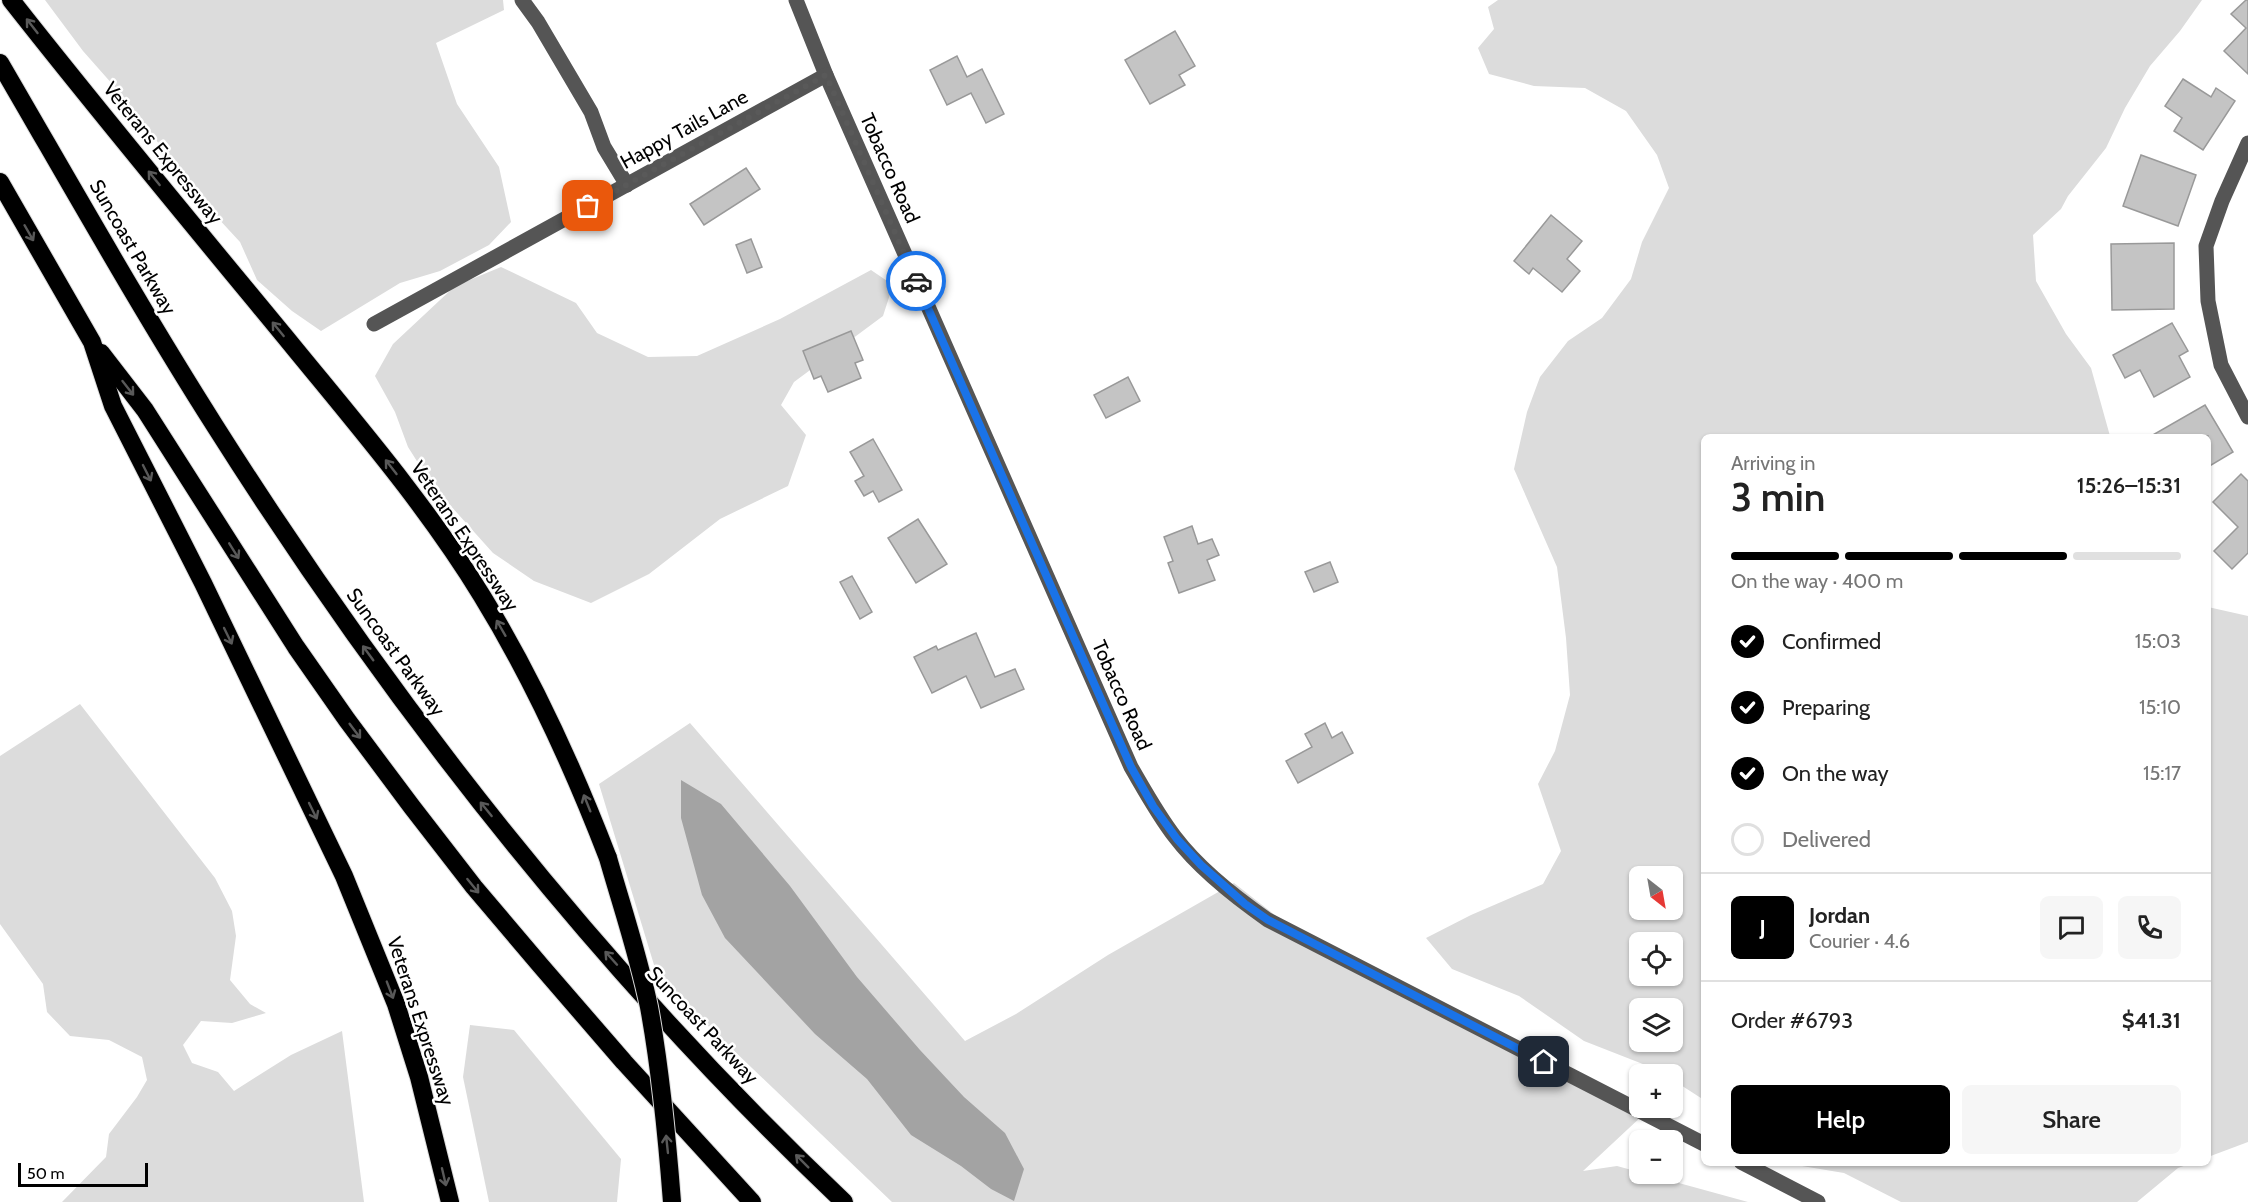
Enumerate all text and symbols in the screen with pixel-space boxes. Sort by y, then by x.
one-way arrow [25,18,38,34]
street label: Veterans Expressway [98,77,228,229]
street label: Happy Tails Lane [616,84,752,174]
street label: Tobacco Road [855,109,925,227]
one-way arrow [148,170,161,186]
street label: Suncoast Parkway [85,175,181,319]
pin [562,180,613,231]
icon: bag [571,189,604,222]
one-way arrow [23,224,35,241]
courier [886,251,946,311]
icon: car [900,265,933,298]
one-way arrow [271,322,285,337]
one-way arrow [122,380,135,396]
text: Arriving in [1731,451,1815,475]
street label: Veterans Expressway [406,456,524,616]
one-way arrow [384,460,397,476]
one-way arrow [141,464,153,482]
text: 15:26–15:31 [2077,472,2181,499]
text: 3 min [1731,473,1825,521]
one-way arrow [228,543,241,560]
text: On the way · 400 m [1731,569,1903,593]
street label: Suncoast Parkway [342,583,450,721]
one-way arrow [495,620,507,637]
icon: check [1731,625,1764,658]
one-way arrow [223,626,234,644]
text: Confirmed [1782,628,1881,655]
text: 15:03 [2135,629,2181,653]
street label: Tobacco Road [1087,636,1157,754]
one-way arrow [362,646,375,662]
icon: check [1731,691,1764,724]
text: Preparing [1782,694,1870,721]
text: 15:10 [2139,695,2181,719]
one-way arrow [348,722,361,738]
icon: check [1731,757,1764,790]
text: On the way [1782,760,1889,787]
text: 15:17 [2143,761,2181,785]
one-way arrow [581,794,592,813]
one-way arrow [479,801,492,817]
one-way arrow [308,802,320,820]
text: Delivered [1782,826,1871,853]
north arrow [1629,866,1683,920]
map controls [1629,866,1683,1184]
one-way arrow [466,877,479,893]
button: chat [2040,896,2103,959]
button: phone [2118,896,2181,959]
text: Jordan [1809,902,1870,929]
text: J [1759,914,1766,941]
text: Courier · 4.6 [1809,929,1910,953]
button: locate [1629,932,1683,986]
street label: Veterans Expressway [382,934,460,1108]
one-way arrow [604,951,618,966]
street label: Suncoast Parkway [642,961,764,1089]
one-way arrow [386,980,397,999]
button: layers [1629,998,1683,1052]
text: Order #6793 [1731,1007,1853,1034]
text: $41.31 [2122,1007,2181,1034]
pin [1518,1036,1569,1087]
icon: home [1527,1045,1560,1078]
button: + [1629,1064,1683,1118]
button: Help [1731,1085,1950,1154]
button: Share [1962,1085,2181,1154]
button: − [1629,1130,1683,1184]
one-way arrow [661,1134,672,1154]
one-way arrow [795,1154,810,1168]
scale bar [18,1160,148,1188]
text: 50 m [27,1164,64,1183]
one-way arrow [439,1168,451,1187]

